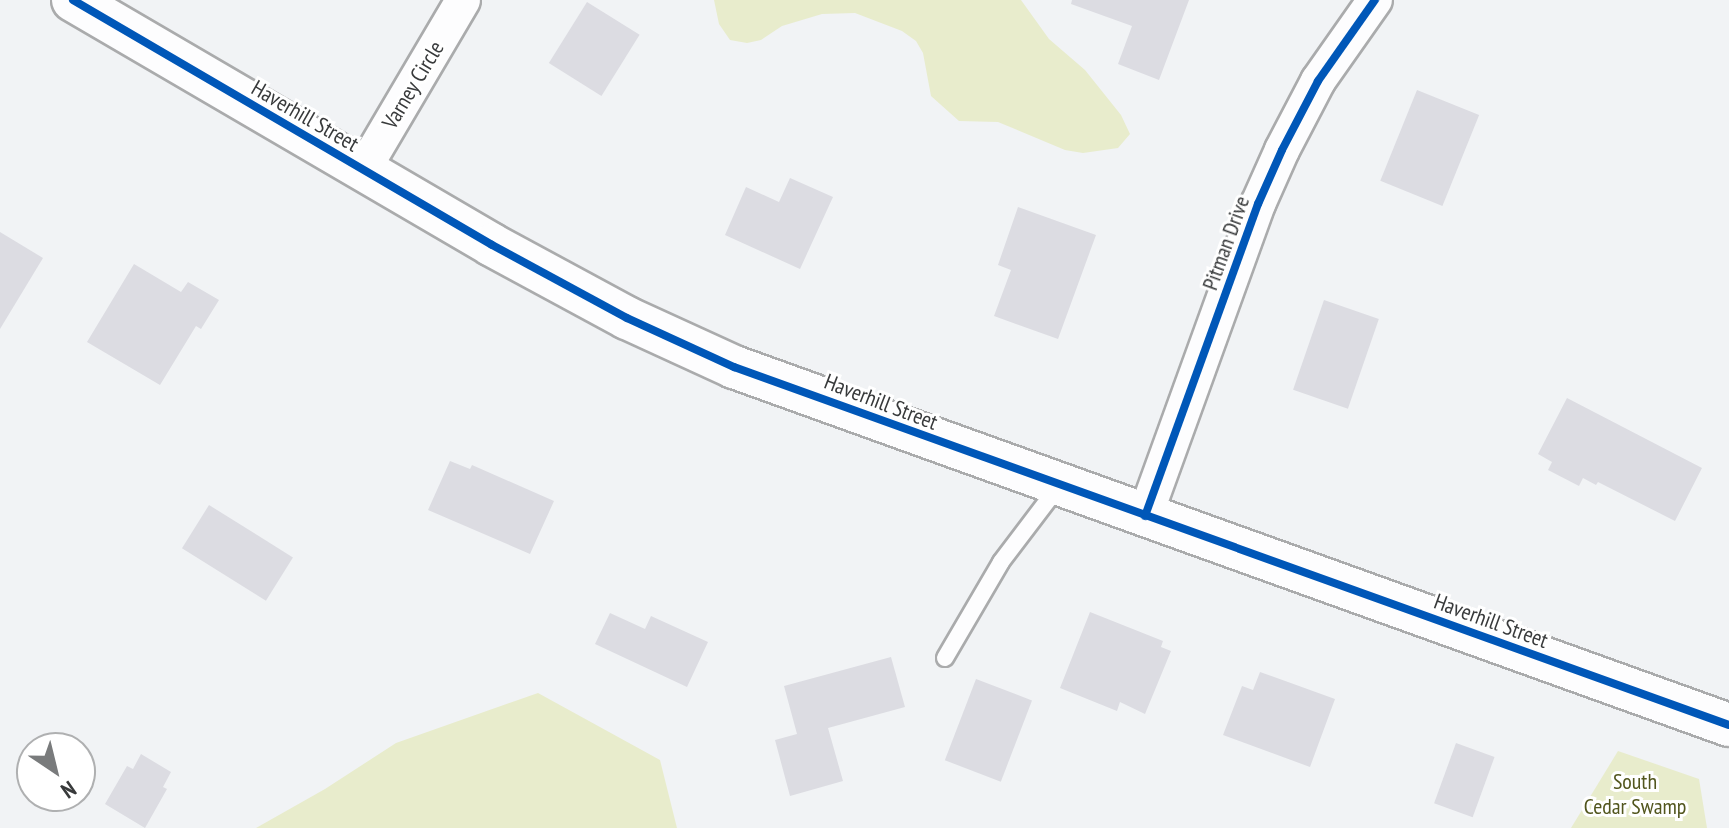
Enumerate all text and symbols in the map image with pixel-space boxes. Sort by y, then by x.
street label: Varney Circle [376,36,450,134]
street label: Haverhill Street [247,75,363,157]
street label: Pitman Drive [1197,192,1255,294]
street label: Haverhill Street [821,368,941,436]
street label: Haverhill Street [1431,588,1551,654]
north arrow [16,732,96,812]
park label: South Cedar Swamp [1584,768,1686,820]
text: N [56,775,82,805]

